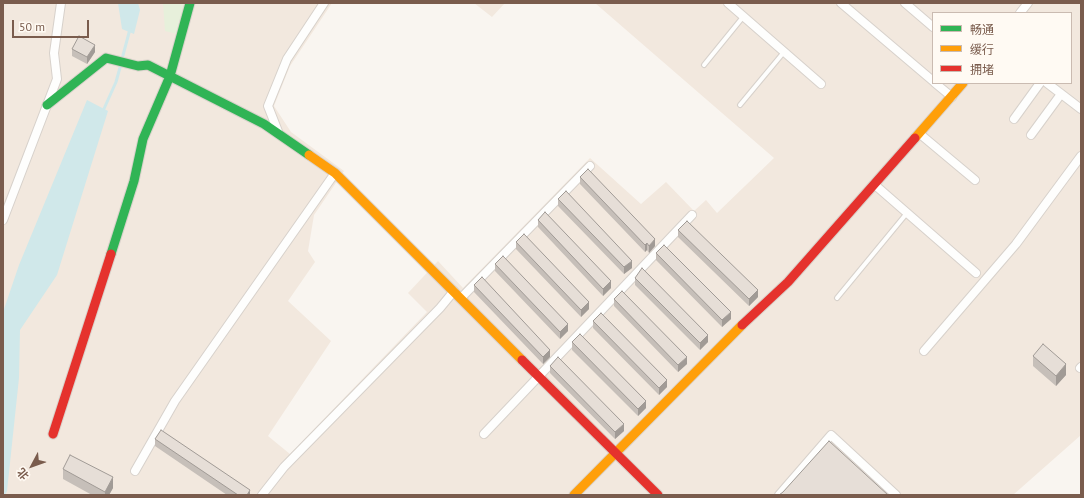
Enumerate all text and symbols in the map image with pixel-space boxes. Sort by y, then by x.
scale bar [14,12,91,38]
legend [932,12,1072,84]
text: 50 m [19,19,45,34]
text: 畅通 [970,22,994,37]
text: 缓行 [970,42,994,57]
text: 拥堵 [970,62,994,77]
north arrow [12,446,52,486]
text: 北 [14,465,32,483]

